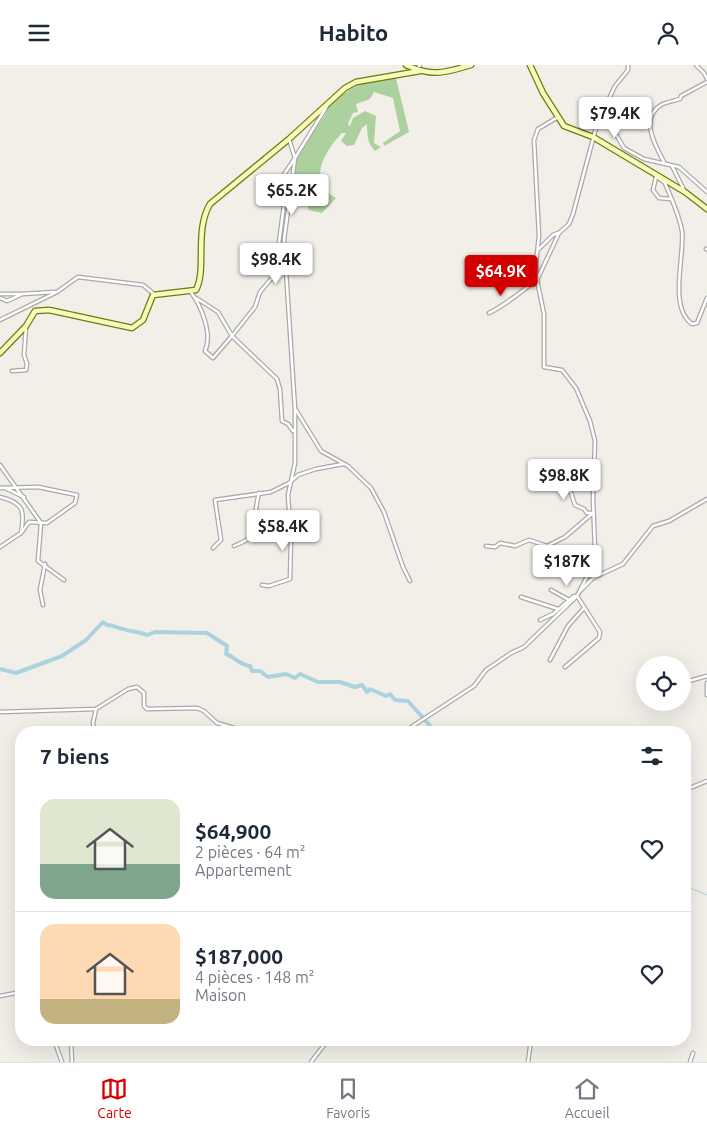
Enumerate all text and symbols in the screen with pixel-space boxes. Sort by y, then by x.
icon: menu [25,19,53,47]
icon: person [654,19,682,47]
text: Habito [319,20,388,45]
pin: $79.4K [574,97,656,139]
text: $79.4K [590,104,640,122]
pin: $65.2K [251,173,333,216]
text: $65.2K [267,181,317,199]
pin: $98.4K [235,243,317,285]
text: $98.4K [251,250,301,268]
pin: $64.9K [460,255,542,297]
text: $64.9K [476,262,526,280]
pin: $98.8K [523,459,605,501]
text: $98.8K [539,466,589,484]
pin: $58.4K [242,509,324,552]
text: $58.4K [258,517,308,535]
pin: $187K [532,545,602,587]
text: $187K [544,552,590,570]
map controls [636,656,691,711]
button: locate [636,656,691,711]
icon: filters [638,742,666,770]
text: 7 biens [40,744,110,768]
icon: home [80,819,140,879]
text: $64,900 [195,819,271,843]
icon: heart [638,835,666,863]
text: 2 pièces · 64 m² [195,843,305,861]
text: Appartement [195,861,292,879]
icon: home [80,944,140,1004]
text: $187,000 [195,944,283,968]
icon: heart [638,960,666,988]
text: 4 pièces · 148 m² [195,968,315,986]
text: Maison [195,986,246,1004]
tab: Carte [97,1075,132,1121]
tab: Favoris [326,1075,370,1121]
tab: Accueil [565,1075,610,1121]

